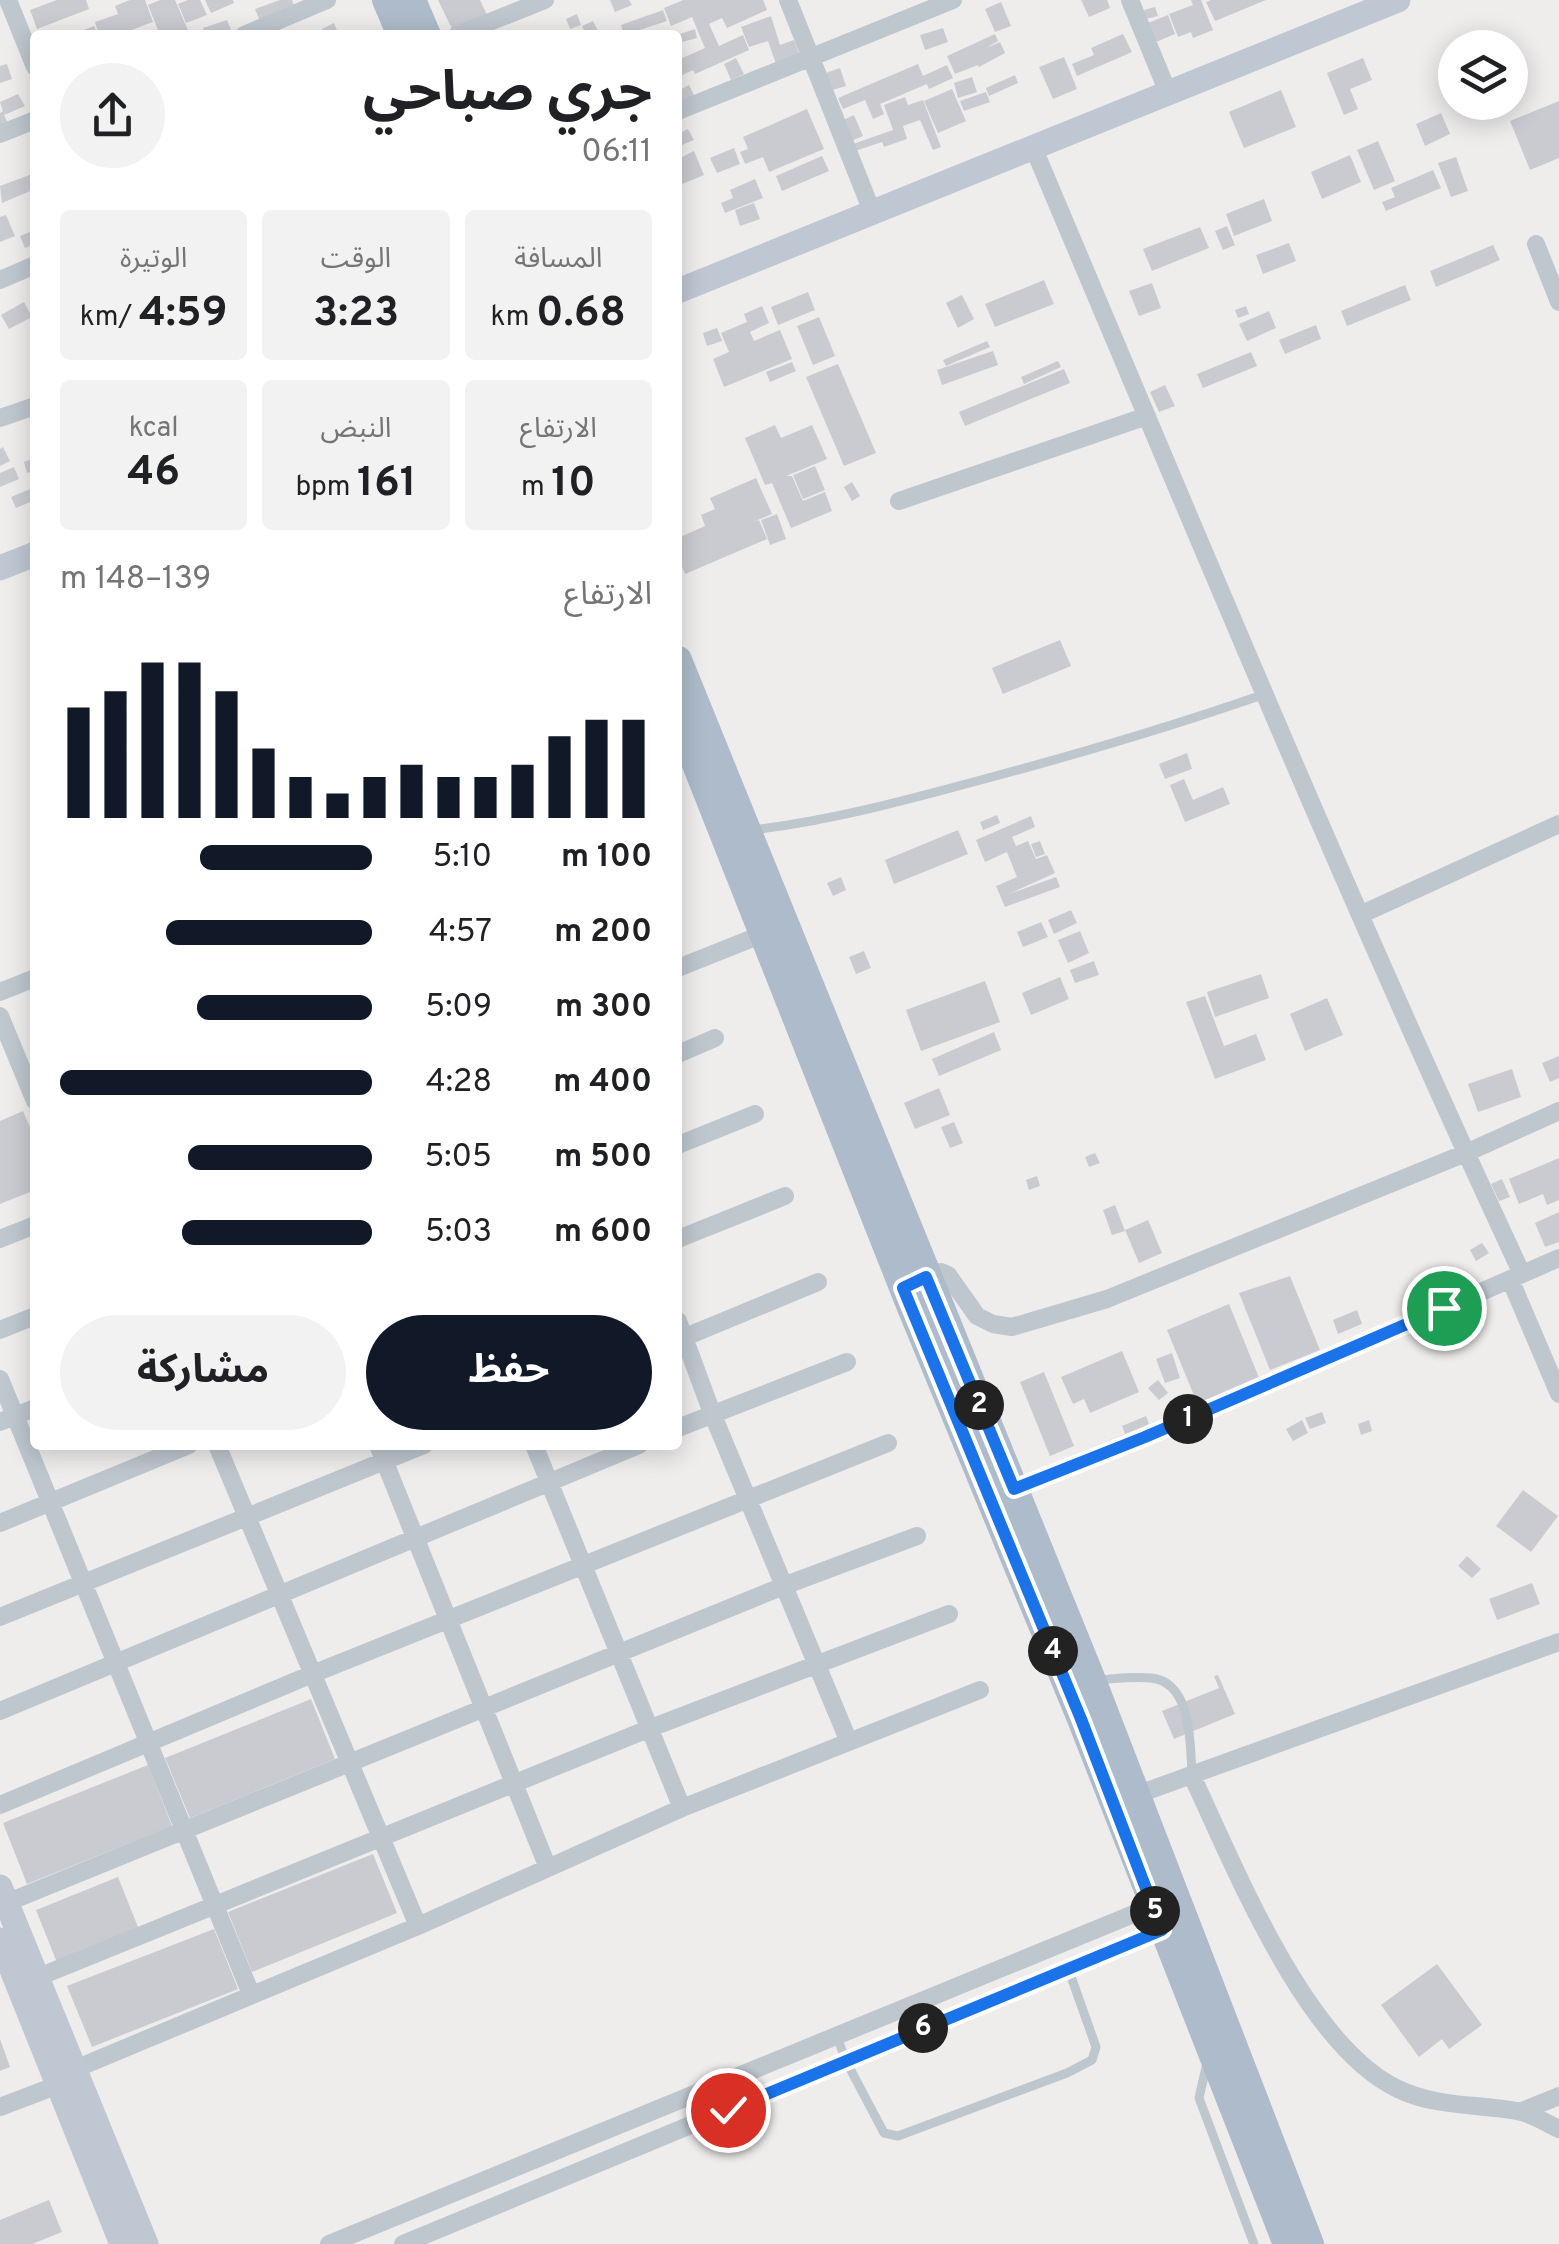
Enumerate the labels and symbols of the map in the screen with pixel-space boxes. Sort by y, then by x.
pin [1402,1266,1487,1351]
pin: 2 [954,1380,1004,1430]
pin: 1 [1163,1394,1213,1444]
pin: 4 [1028,1626,1078,1676]
pin: 5 [1130,1886,1180,1936]
pin: 6 [898,2003,948,2053]
pin [686,2068,771,2153]

